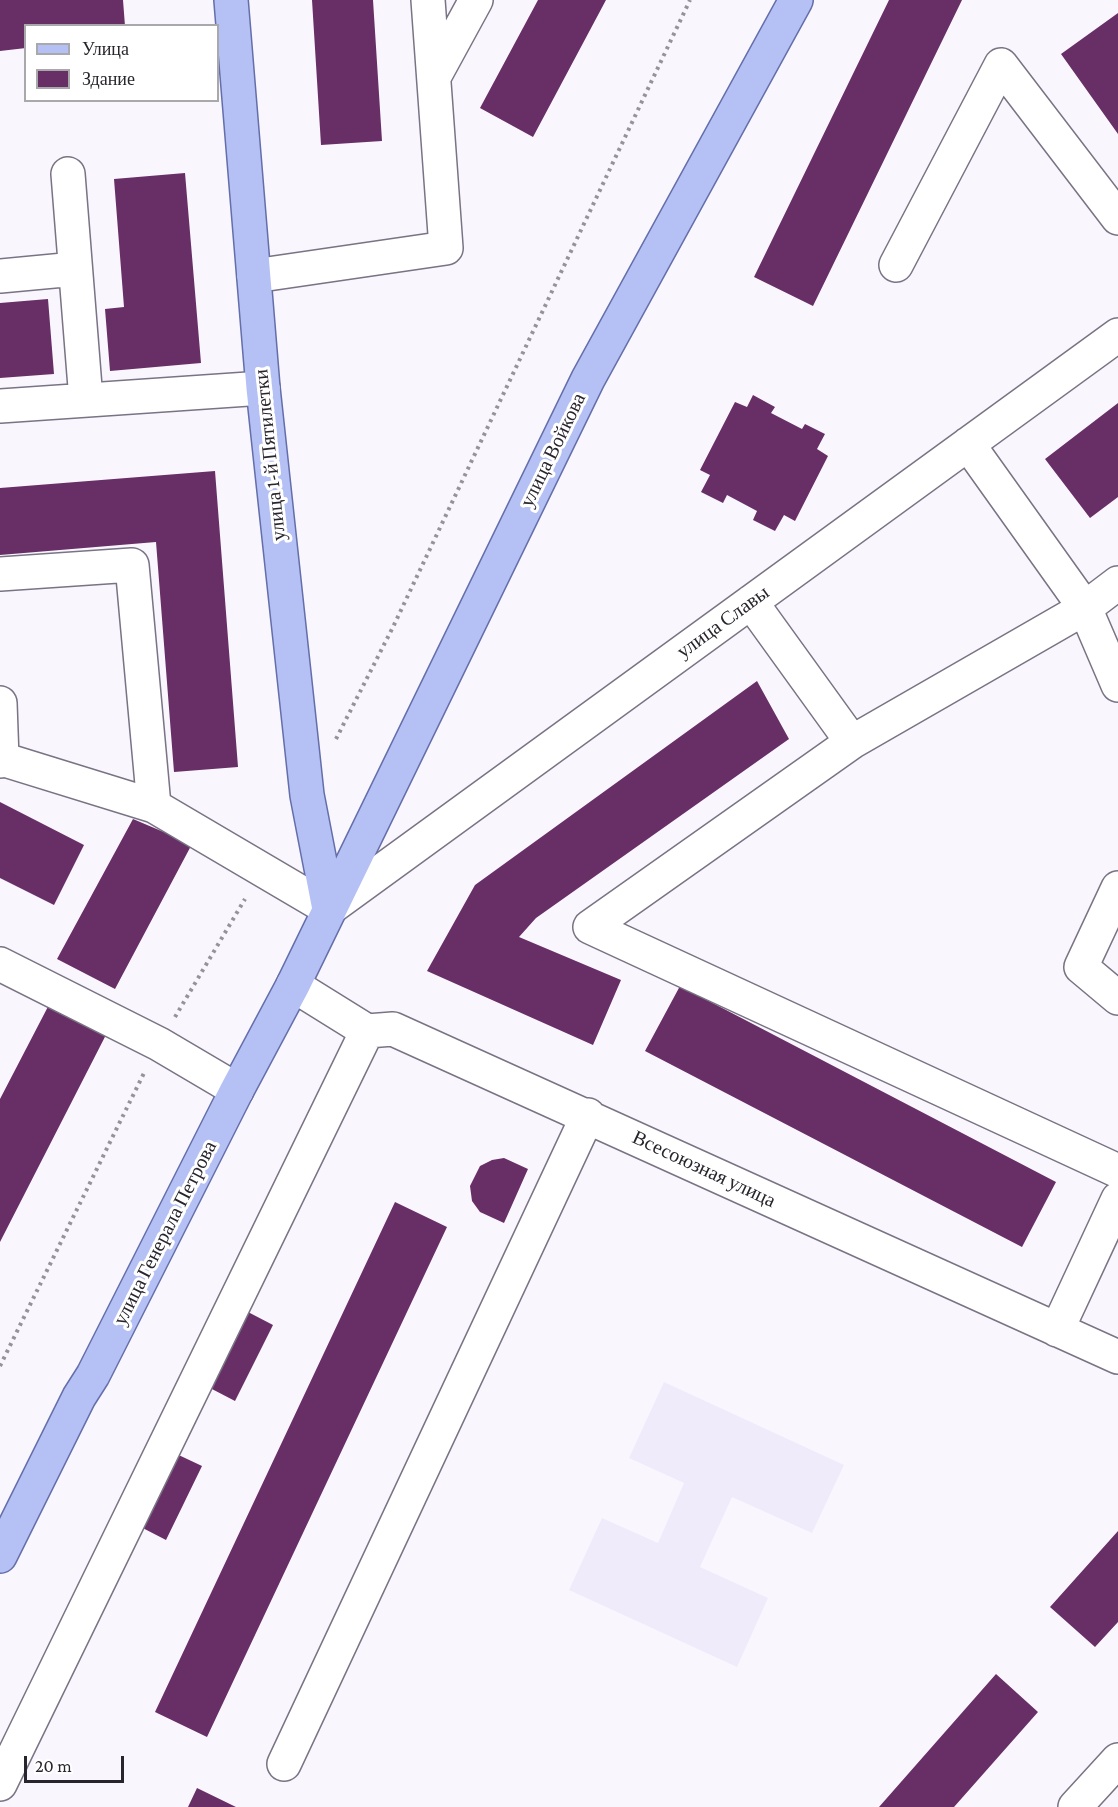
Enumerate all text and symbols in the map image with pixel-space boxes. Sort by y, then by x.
legend [24,24,219,102]
text: Улица [82,39,129,59]
text: Здание [82,69,135,89]
street label: улица 1-й Пятилетки [249,368,291,542]
street label: улица Войкова [515,389,591,511]
street label: улица Славы [672,580,774,664]
street label: Всесоюзная улица [628,1125,780,1213]
street label: улица Генерала Петрова [108,1137,222,1329]
scale bar [27,1744,128,1782]
text: 20 m [35,1756,72,1776]

